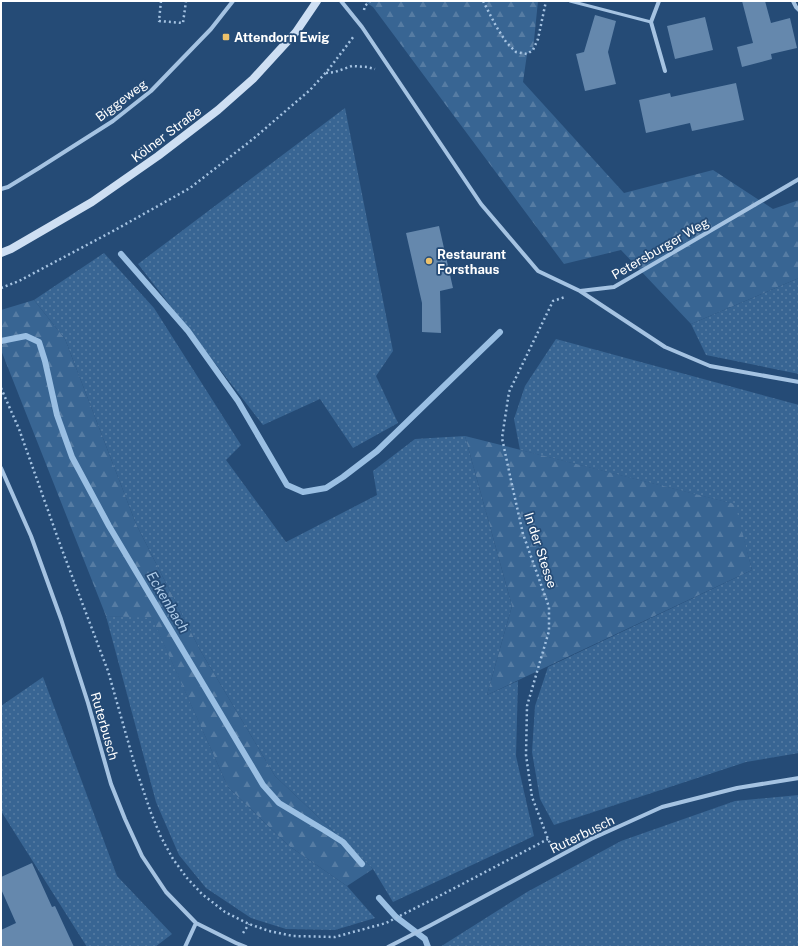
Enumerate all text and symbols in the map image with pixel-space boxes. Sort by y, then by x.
place label: Attendorn Ewig [234,30,329,45]
marker: Attendorn Ewig [221,32,231,42]
street label: Biggeweg [93,76,150,125]
street label: Kölner Straße [128,103,204,165]
street label: Petersburger Weg [609,215,712,282]
place label: Restaurant Forsthaus [437,247,506,277]
marker: Restaurant Forsthaus [424,256,434,266]
street label: In der Stesse [521,510,560,590]
water label: Eckenbach [143,568,193,636]
street label: Ruterbusch [88,690,121,762]
street label: Ruterbusch [548,812,617,857]

